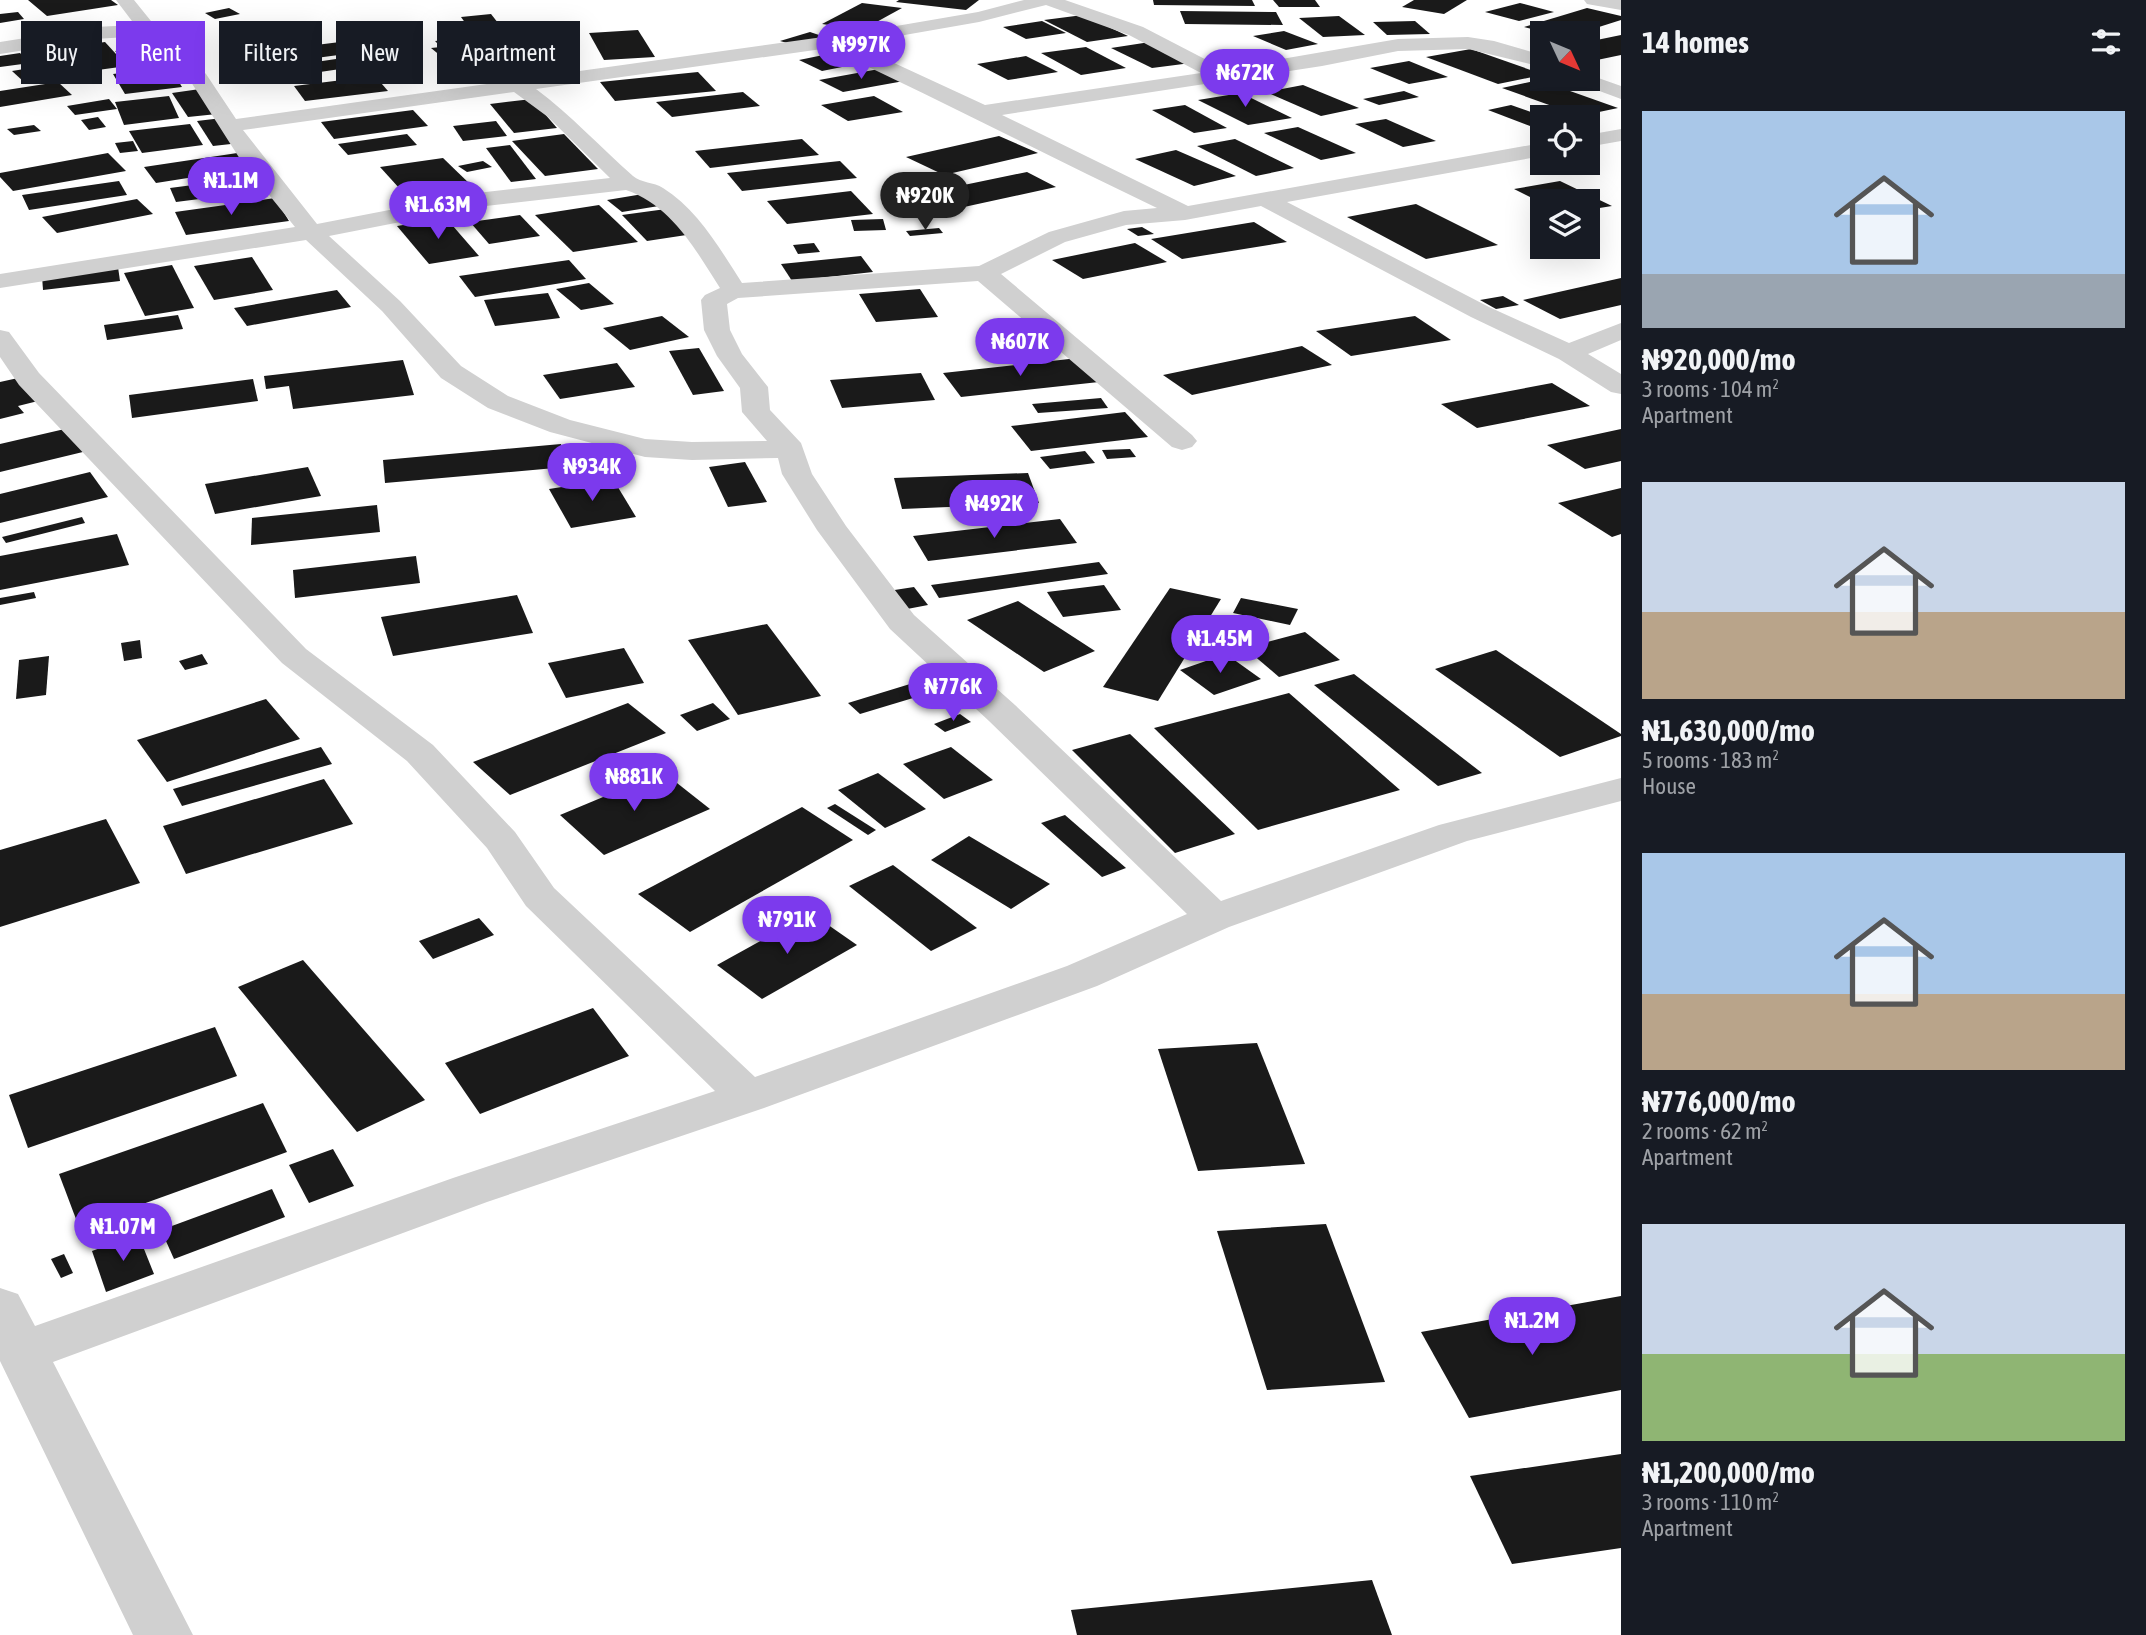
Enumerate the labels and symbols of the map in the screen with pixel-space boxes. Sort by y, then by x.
north arrow [1530,21,1600,91]
pin: ₦997K [812,22,910,81]
pin: ₦672K [1196,50,1294,109]
pin: ₦1.1M [182,158,280,217]
pin: ₦920K [876,173,974,232]
pin: ₦1.63M [381,182,495,241]
pin: ₦607K [971,318,1069,378]
pin: ₦934K [543,444,641,503]
pin: ₦492K [945,480,1043,540]
pin: ₦1.45M [1163,616,1277,675]
pin: ₦776K [904,664,1002,723]
pin: ₦881K [585,754,683,813]
pin: ₦791K [738,897,836,956]
pin: ₦1.07M [66,1204,180,1263]
pin: ₦1.2M [1483,1298,1581,1357]

